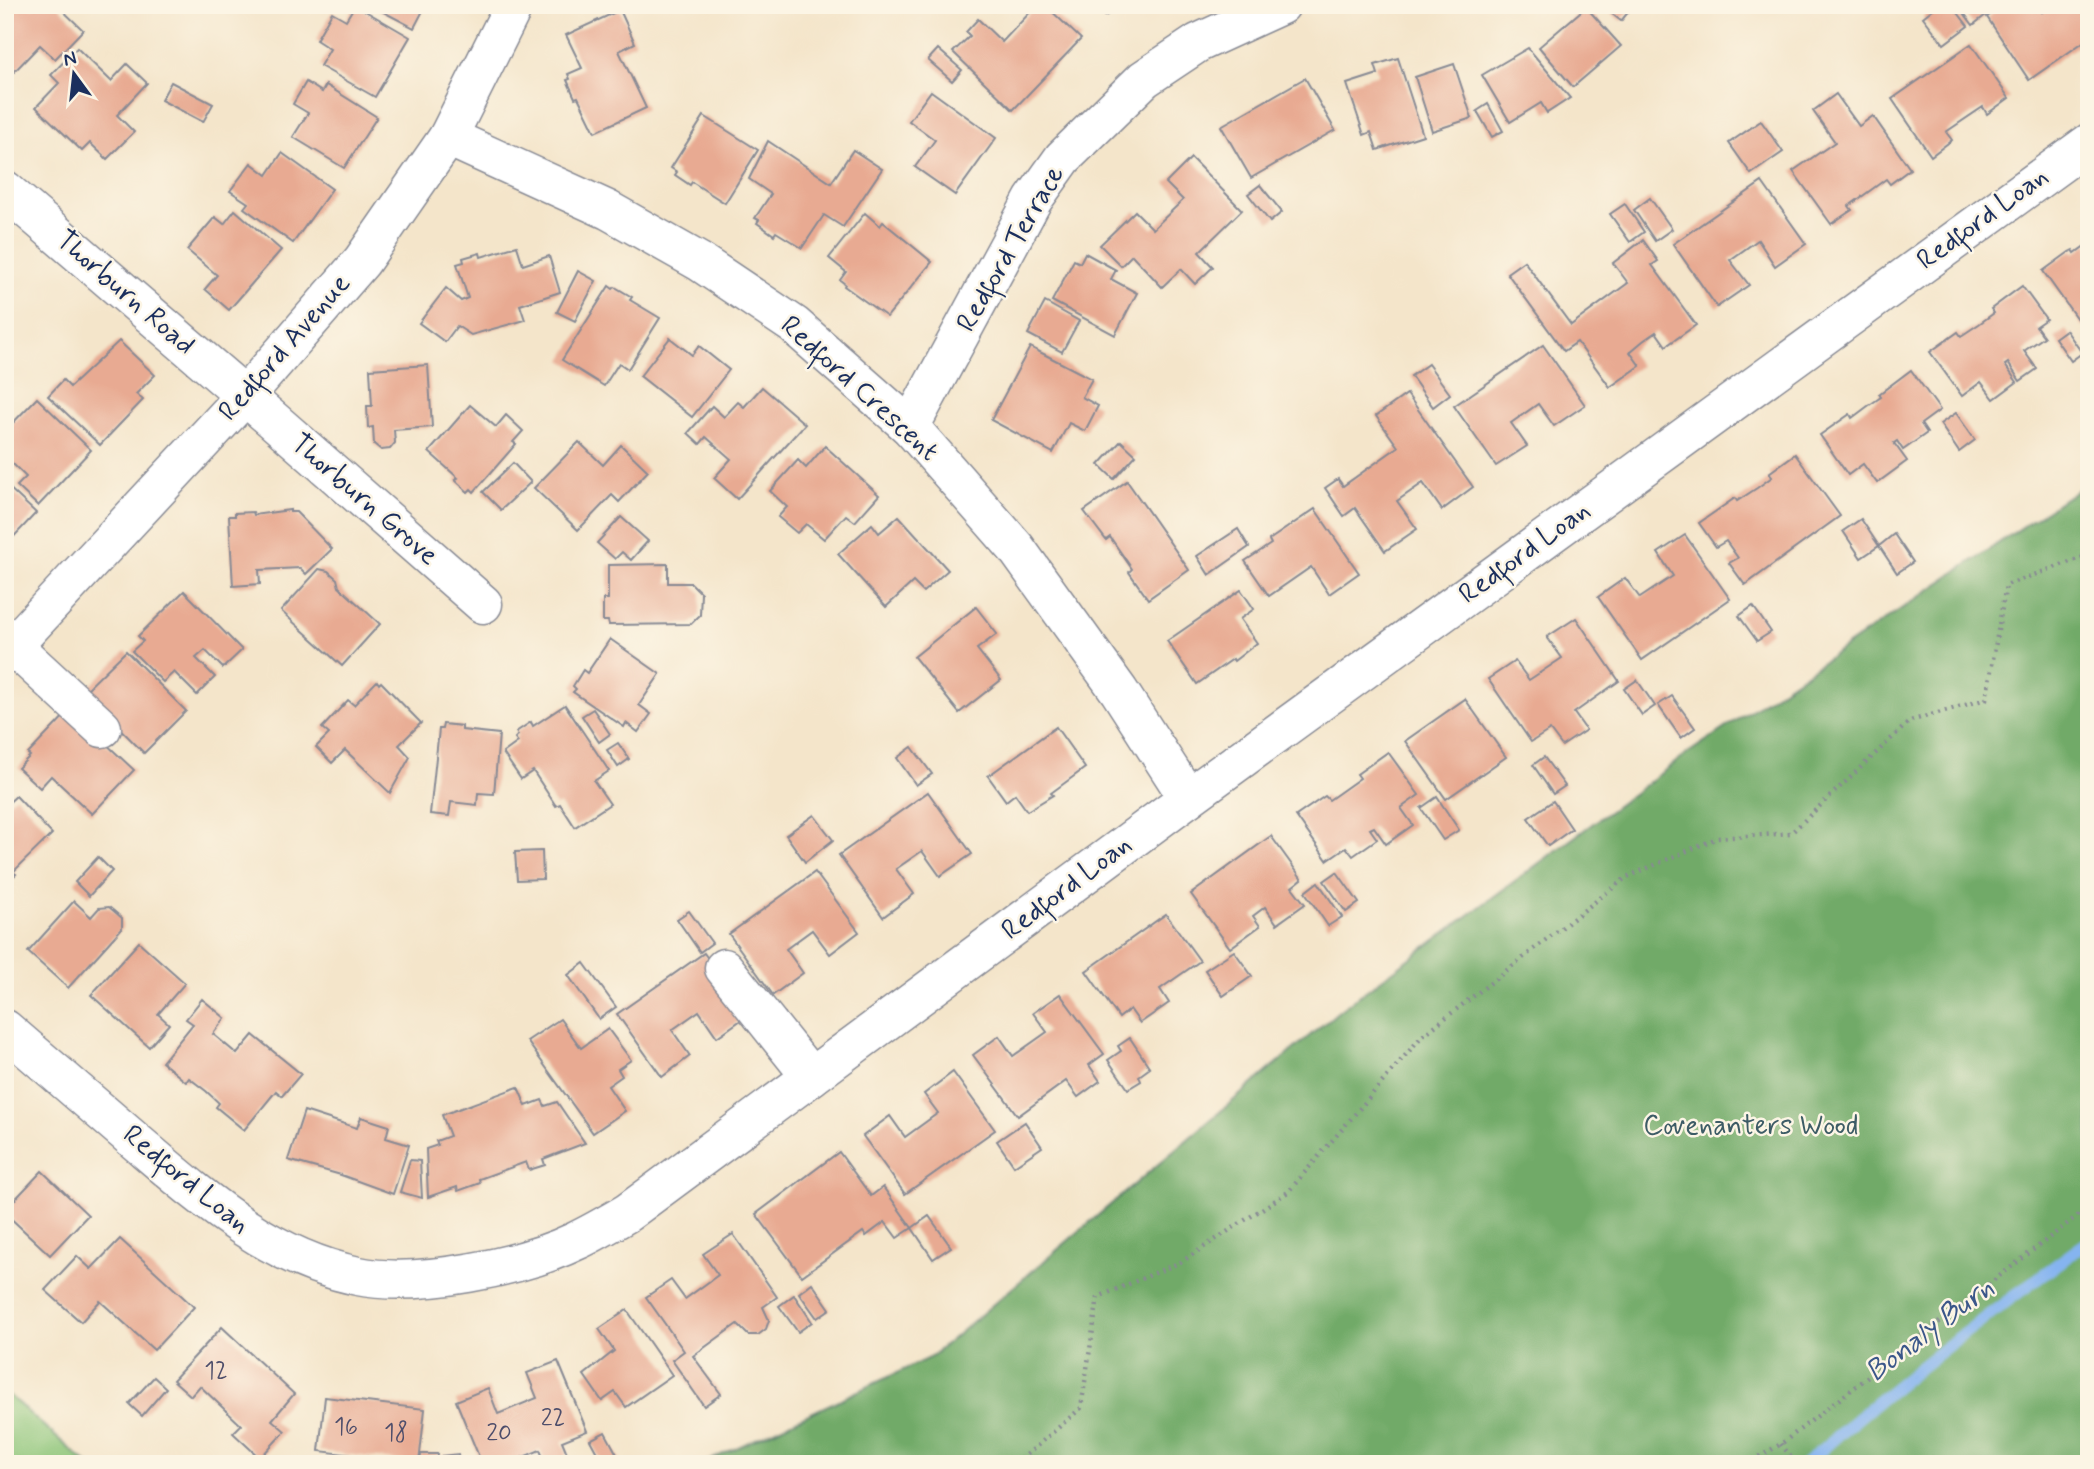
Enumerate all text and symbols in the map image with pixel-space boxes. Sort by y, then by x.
north arrow [38,38,108,108]
text: N [61,45,79,73]
street label: Redford Terrace [948,159,1075,340]
street label: Redford Loan [1910,159,2057,281]
street label: Thorburn Road [48,222,202,364]
street label: Redford Avenue [211,267,361,431]
street label: Redford Crescent [770,308,946,472]
street label: Thorburn Grove [282,426,446,574]
street label: Redford Loan [1452,493,1599,615]
street label: Redford Loan [994,827,1141,951]
park label: Covenanters Wood [1643,1108,1859,1145]
street label: Redford Loan [113,1117,258,1244]
water label: Bonaly Burn [1858,1269,2002,1391]
house number: 12 [204,1356,228,1387]
house number: 22 [541,1403,565,1434]
house number: 16 [334,1412,358,1443]
house number: 18 [384,1418,408,1449]
house number: 20 [486,1418,512,1449]

